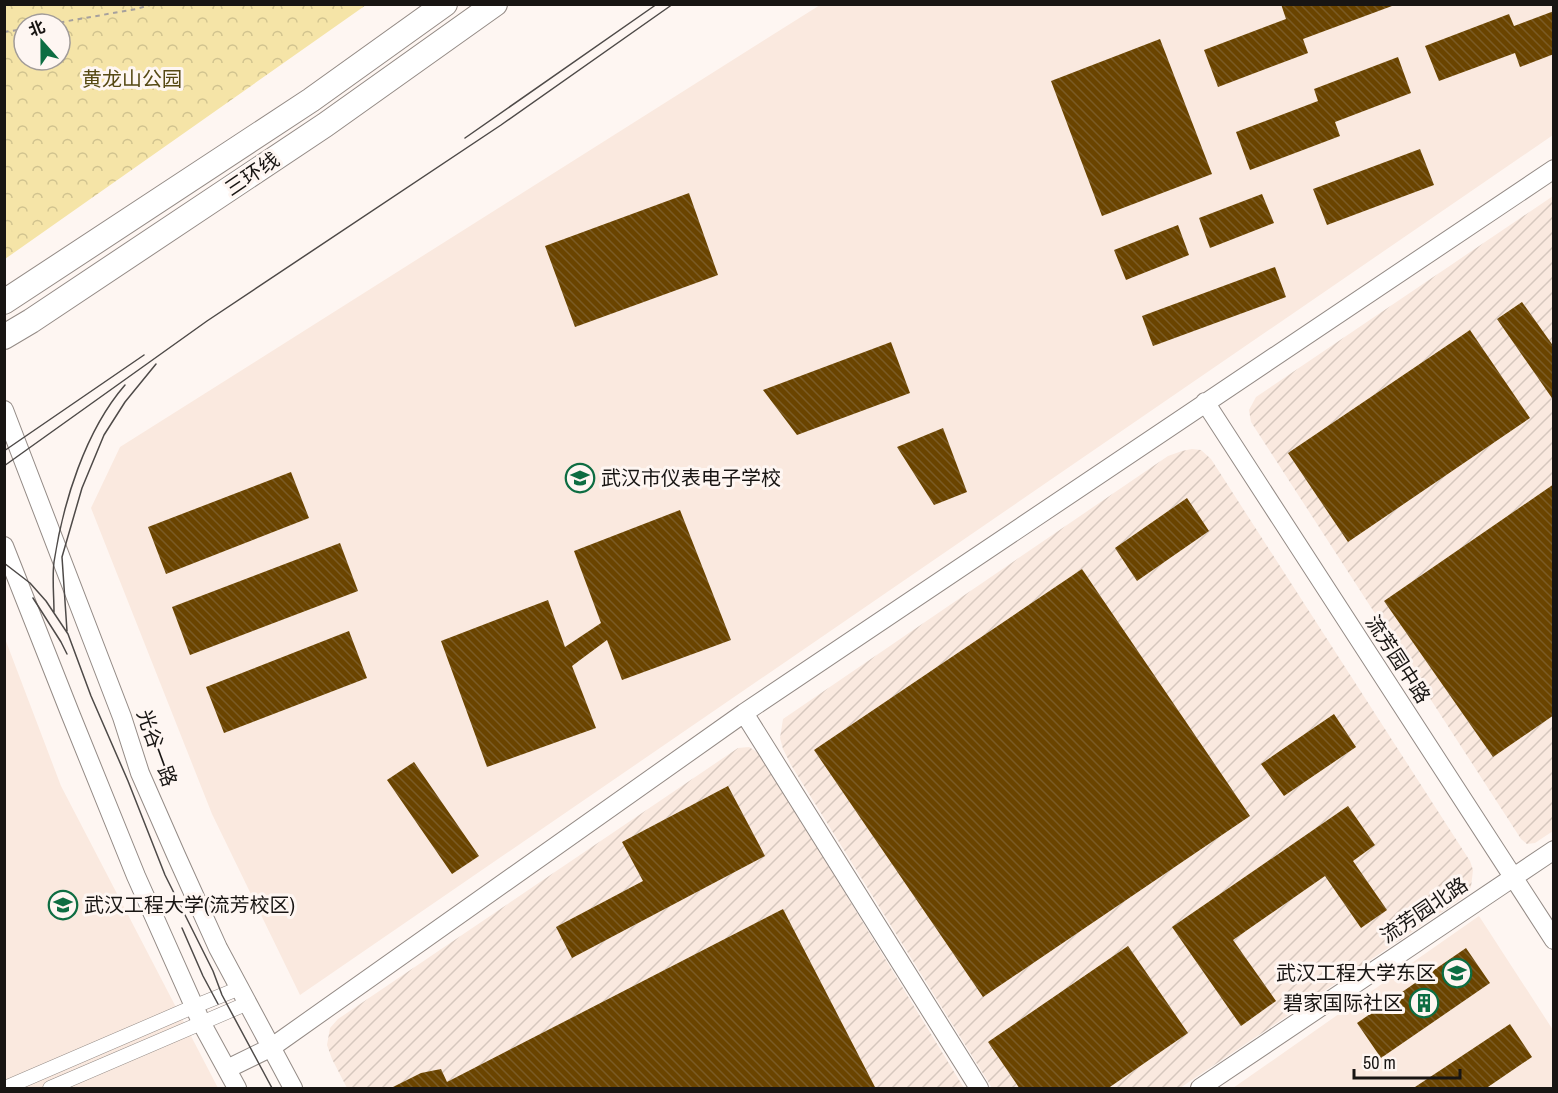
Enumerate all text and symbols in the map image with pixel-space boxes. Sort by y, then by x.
north arrow [12,12,72,72]
text: 北 [25,15,48,41]
park label: 黄龙山公园 [82,65,182,92]
street label: 三环线 [219,146,284,202]
school or university icon: 武汉市仪表电子学校 [564,462,596,494]
place label: 武汉市仪表电子学校 [601,464,781,491]
street label: 流芳园中路 [1360,609,1437,708]
street label: 光谷一路 [131,706,184,790]
street label: 流芳园北路 [1375,870,1473,949]
school or university icon: 武汉工程大学(流芳校区) [47,889,79,921]
place label: 武汉工程大学(流芳校区) [84,891,295,918]
school or university icon: 武汉工程大学东区 [1441,957,1473,989]
place label: 武汉工程大学东区 [1276,959,1436,986]
building icon: 碧家国际社区 [1408,987,1440,1019]
place label: 碧家国际社区 [1283,989,1403,1016]
scale bar [1354,1042,1460,1080]
text: 50 m [1363,1050,1396,1075]

